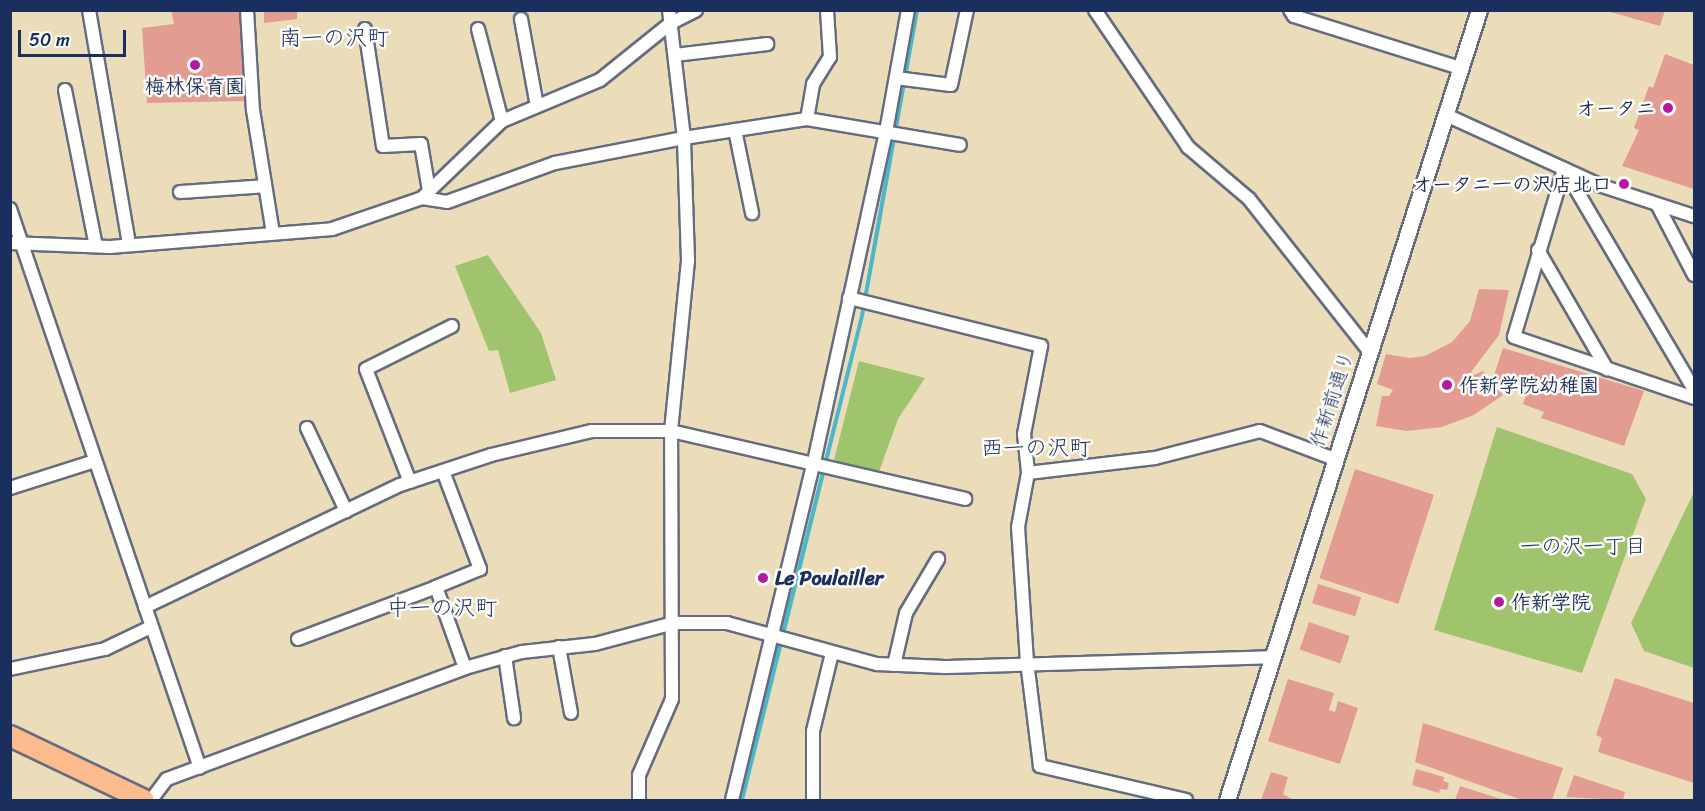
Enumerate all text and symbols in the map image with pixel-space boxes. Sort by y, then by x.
scale bar [21,18,129,56]
text: 50 m [29,24,70,56]
district label: 南一の沢町 [279,25,389,51]
marker: 梅林保育園 [188,58,202,72]
place label: 梅林保育園 [145,74,245,98]
place label: オータニ [1576,96,1656,120]
marker: オータニ [1661,101,1675,115]
place label: オータニ一の沢店北口 [1412,172,1612,196]
marker: オータニ一の沢店北口 [1617,177,1631,191]
street label: 作新前通り [1305,348,1359,450]
place label: 作新学院幼稚園 [1459,373,1599,397]
marker: 作新学院幼稚園 [1440,378,1454,392]
district label: 西一の沢町 [981,435,1091,461]
district label: 一の沢一丁目 [1520,533,1646,559]
place label: Le Poulailler [775,566,884,590]
marker: Le Poulailler [756,571,770,585]
place label: 作新学院 [1511,590,1591,614]
district label: 中一の沢町 [387,595,497,621]
marker: 作新学院 [1492,595,1506,609]

